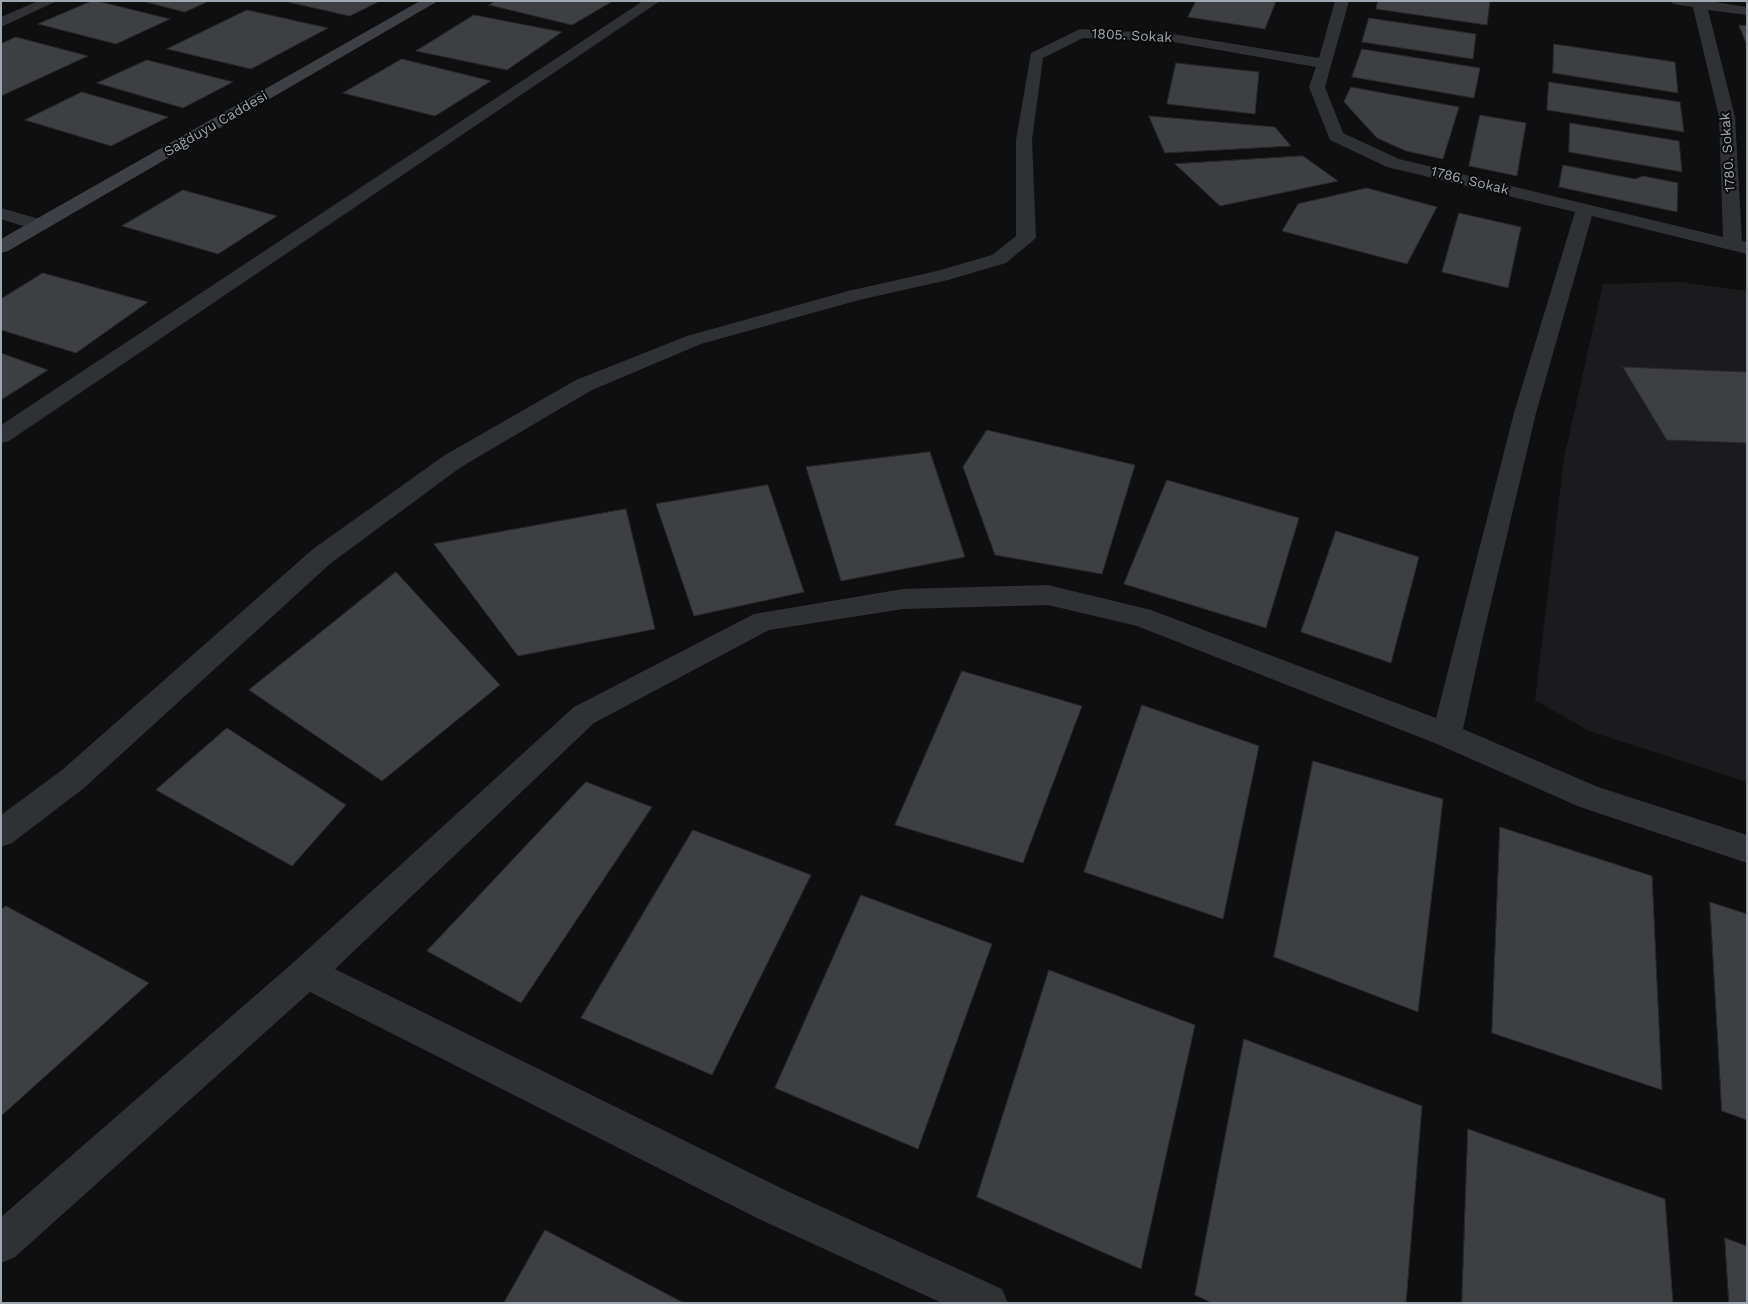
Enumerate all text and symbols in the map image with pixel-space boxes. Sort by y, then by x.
street label: 1805. Sokak [1091,26,1173,46]
street label: Sağduyu Caddesi [161,88,271,160]
street label: 1780. Sokak [1717,112,1739,192]
street label: 1786. Sokak [1429,163,1511,199]

